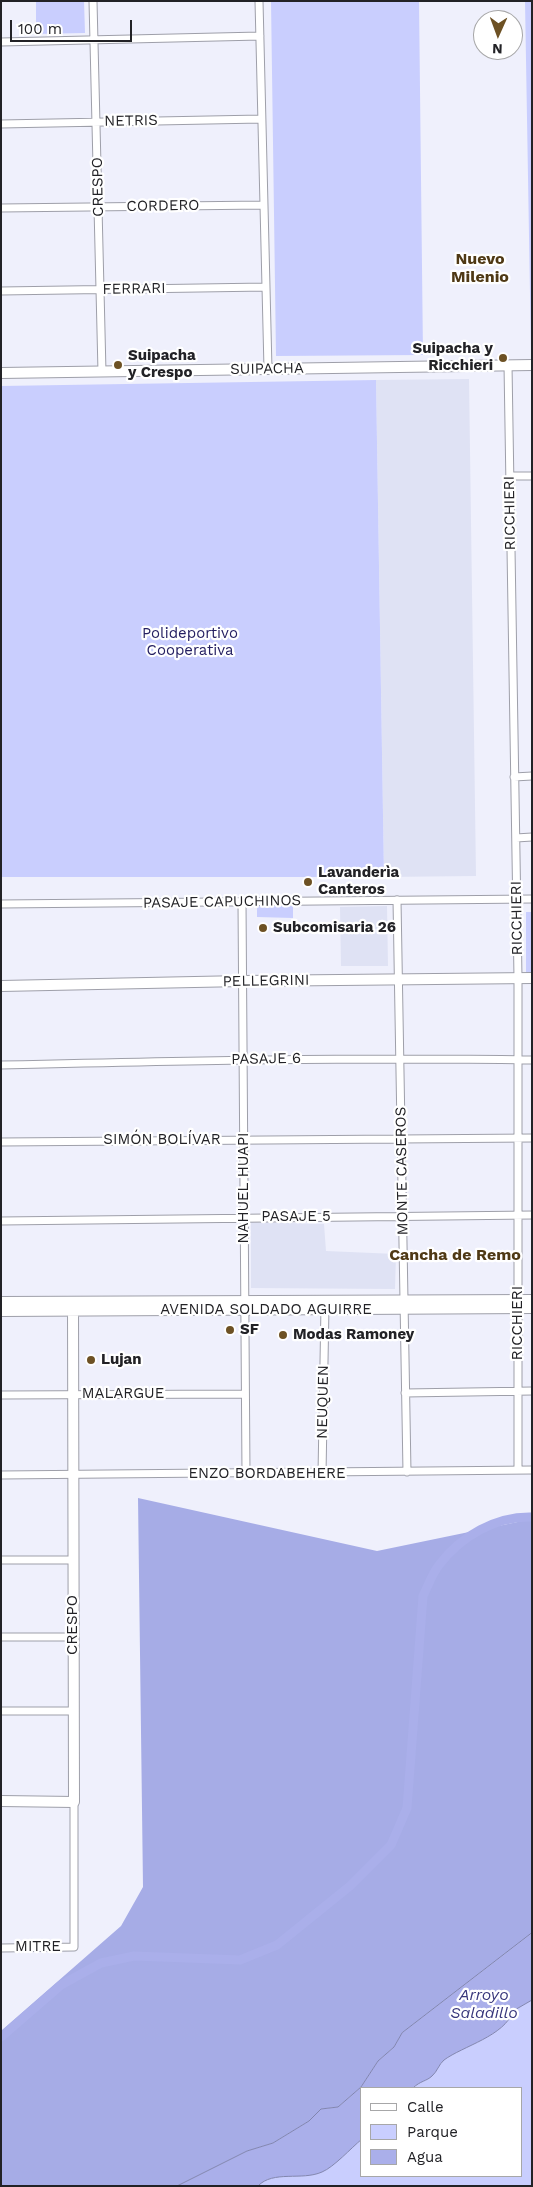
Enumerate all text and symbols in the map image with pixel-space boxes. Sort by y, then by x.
scale bar [12,10,135,42]
north arrow [473,10,523,60]
text: 100 m [18,20,62,38]
text: N [492,41,503,57]
street label: NETRIS [104,112,158,130]
street label: CRESPO [88,157,108,217]
street label: CORDERO [126,196,200,216]
district label: Nuevo Milenio [451,249,509,287]
street label: FERRARI [102,279,166,299]
place label: Suipacha y Ricchieri [413,340,493,375]
place label: Suipacha y Crespo [128,347,196,382]
marker: Suipacha y Ricchieri [497,352,509,364]
marker: Suipacha y Crespo [112,359,124,371]
street label: SUIPACHA [230,359,304,379]
street label: RICCHIERI [500,476,520,550]
park label: Polideportivo Cooperativa [142,625,238,660]
place label: Lavanderìa Canteros [318,864,399,899]
marker: Lavanderìa Canteros [302,876,314,888]
street label: RICCHIERI [507,881,527,955]
street label: PASAJE CAPUCHINOS [143,892,301,912]
place label: Subcomisaria 26 [273,919,396,937]
marker: Subcomisaria 26 [257,922,269,934]
street label: PELLEGRINI [222,971,310,991]
street label: PASAJE 6 [231,1049,301,1069]
street label: MONTE CASEROS [392,1106,412,1236]
street label: SIMÓN BOLÍVAR [103,1131,221,1149]
street label: NAHUEL HUAPI [235,1133,253,1243]
street label: PASAJE 5 [261,1208,331,1226]
district label: Cancha de Remo [389,1245,521,1265]
street label: RICCHIERI [509,1286,527,1360]
street label: AVENIDA SOLDADO AGUIRRE [160,1301,372,1319]
place label: SF [240,1321,259,1339]
marker: SF [224,1324,236,1336]
place label: Modas Ramoney [293,1326,414,1344]
marker: Modas Ramoney [277,1329,289,1341]
place label: Lujan [101,1351,142,1369]
marker: Lujan [85,1354,97,1366]
street label: NEUQUEN [313,1365,333,1439]
street label: MALARGUE [82,1385,164,1403]
street label: ENZO BORDABEHERE [188,1465,346,1483]
street label: CRESPO [64,1595,82,1655]
street label: MITRE [15,1938,61,1956]
water label: Arroyo Saladillo [450,1985,518,2023]
legend [360,2087,523,2177]
text: Calle [407,2098,444,2116]
text: Parque [407,2123,458,2141]
text: Agua [407,2148,443,2166]

